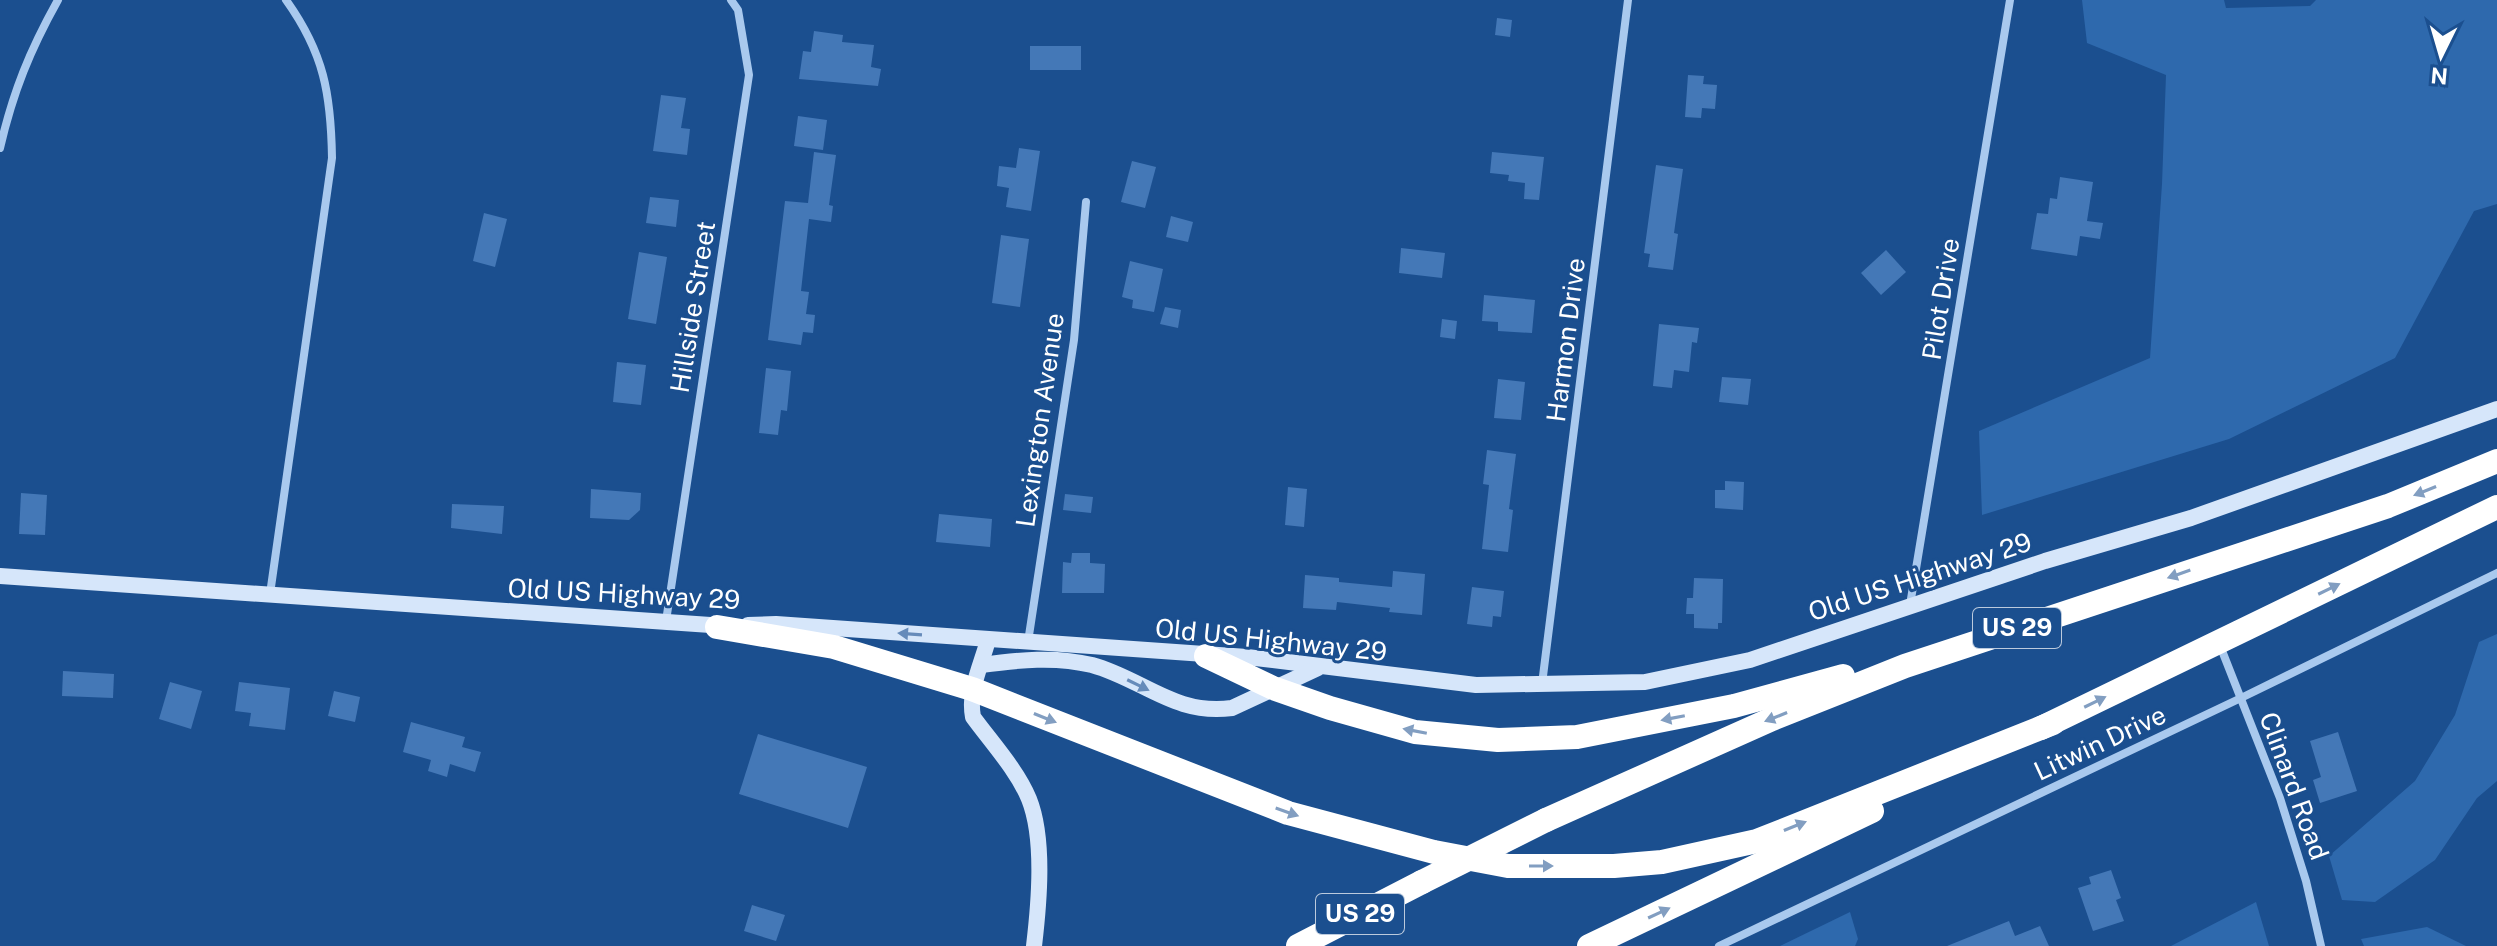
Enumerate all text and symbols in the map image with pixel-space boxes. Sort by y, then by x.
north arrow [2401,16,2481,96]
text: N [2430,62,2449,90]
street label: Hillside Street [664,219,721,395]
street label: Pilot Drive [1916,236,1965,362]
street label: Harmon Drive [1540,256,1591,424]
street label: Lexington Avenue [1009,311,1070,529]
one-way arrow [2413,484,2437,497]
street label: Old US Highway 29 [1804,526,2035,627]
one-way arrow [2166,568,2190,581]
street label: Old US Highway 29 [507,572,741,615]
one-way arrow [2317,582,2340,596]
road number: US 29 [1973,608,2061,648]
street label: Old US Highway 29 [1154,612,1388,667]
one-way arrow [897,627,922,640]
one-way arrow [1127,678,1150,692]
one-way arrow [2083,695,2107,709]
street label: Litwin Drive [2029,698,2171,787]
street label: Clinard Road [2253,708,2336,864]
one-way arrow [1764,711,1787,724]
one-way arrow [1033,712,1057,725]
one-way arrow [1660,712,1685,724]
one-way arrow [1402,724,1427,736]
one-way arrow [1276,806,1300,819]
one-way arrow [1783,819,1807,832]
one-way arrow [1529,860,1554,872]
road number: US 29 [1316,894,1404,934]
one-way arrow [1647,906,1671,920]

